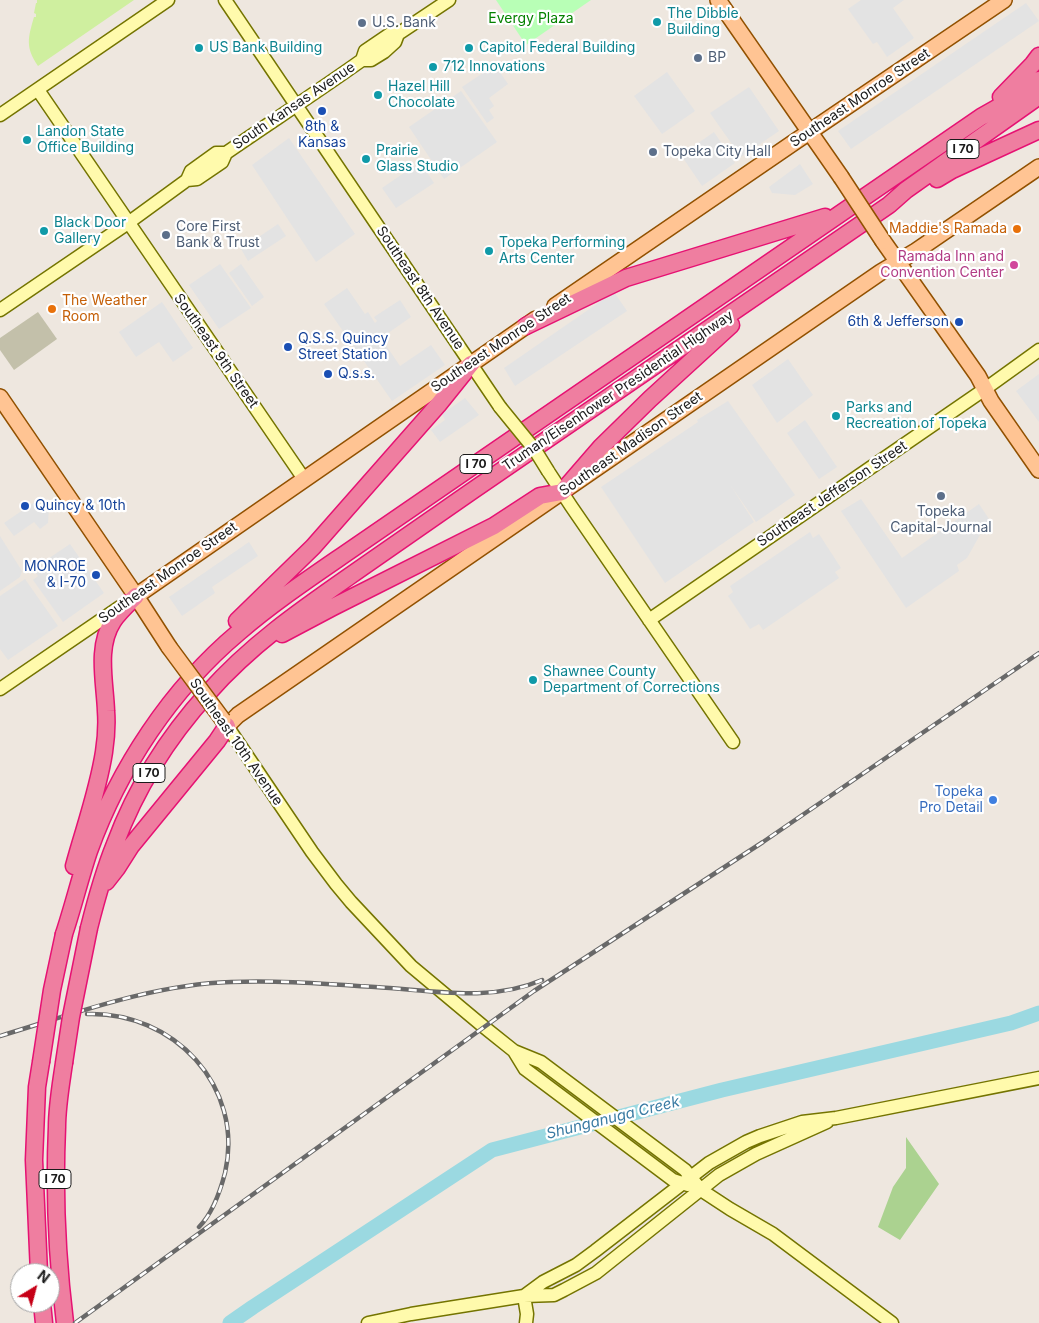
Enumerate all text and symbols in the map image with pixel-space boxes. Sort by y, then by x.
place label: The Dibble Building [667,6,739,38]
park label: Evergy Plaza [488,11,574,27]
place label: U.S. Bank [372,15,436,31]
marker: The Dibble Building [651,16,663,28]
marker: U.S. Bank [356,17,368,29]
place label: US Bank Building [209,40,322,56]
place label: Capitol Federal Building [479,40,635,56]
marker: US Bank Building [193,42,205,54]
marker: Capitol Federal Building [463,42,475,54]
street label: Southeast Monroe Street [787,45,933,151]
place label: BP [708,50,726,66]
marker: BP [692,52,704,64]
street label: South Kansas Avenue [230,59,358,153]
place label: 712 Innovations [443,59,545,75]
marker: 712 Innovations [427,61,439,73]
place label: Hazel Hill Chocolate [388,79,455,111]
marker: Hazel Hill Chocolate [372,89,384,101]
marker: 8th & Kansas [316,105,328,117]
place label: 8th & Kansas [298,119,346,152]
place label: Landon State Office Building [37,124,134,156]
marker: Landon State Office Building [21,134,33,146]
road number: I 70 [947,140,979,158]
place label: Prairie Glass Studio [376,143,459,176]
place label: Topeka City Hall [663,144,771,160]
marker: Topeka City Hall [647,146,659,158]
marker: Prairie Glass Studio [360,153,372,165]
place label: Black Door Gallery [54,215,126,248]
place label: Core First Bank & Trust [176,219,260,252]
place label: Maddie's Ramada [889,221,1007,237]
street label: Southeast 8th Avenue [372,223,468,353]
marker: Maddie's Ramada [1011,223,1023,235]
marker: Black Door Gallery [38,225,50,237]
marker: Core First Bank & Trust [160,229,172,241]
place label: Topeka Performing Arts Center [499,235,625,268]
marker: Topeka Performing Arts Center [483,245,495,257]
place label: Ramada Inn and Convention Center [880,249,1004,282]
marker: Ramada Inn and Convention Center [1008,259,1020,271]
street label: Southeast Monroe Street [428,290,574,396]
street label: Southeast 9th Street [170,291,262,411]
place label: The Weather Room [62,293,147,326]
marker: The Weather Room [46,303,58,315]
street label: Truman/Eisenhower Presidential Highway [499,307,737,475]
place label: 6th & Jefferson [848,314,949,330]
marker: 6th & Jefferson [953,316,965,328]
place label: Q.S.S. Quincy Street Station [298,331,388,364]
marker: Q.S.S. Quincy Street Station [282,341,294,353]
place label: Q.s.s. [338,366,375,382]
marker: Q.s.s. [322,368,334,380]
street label: Southeast Madison Street [556,388,706,500]
place label: Parks and Recreation of Topeka [846,400,987,432]
marker: Parks and Recreation of Topeka [830,410,842,422]
street label: Southeast Jefferson Street [754,438,910,550]
road number: I 70 [460,454,492,474]
marker: Topeka Capital-Journal [935,490,947,502]
place label: Quincy & 10th [35,498,126,514]
marker: Quincy & 10th [19,500,31,512]
place label: Topeka Capital-Journal [890,504,992,536]
street label: Southeast Monroe Street [96,519,240,627]
place label: MONROE & I-70 [24,559,86,592]
marker: MONROE & I-70 [90,569,102,581]
place label: Shawnee County Department of Corrections [543,664,720,696]
marker: Shawnee County Department of Corrections [527,674,539,686]
street label: Southeast 10th Avenue [186,675,286,809]
road number: I 70 [133,764,165,782]
place label: Topeka Pro Detail [919,784,983,816]
marker: Topeka Pro Detail [987,794,999,806]
water label: Shunganuga Creek [544,1093,682,1143]
road number: I 70 [39,1170,71,1188]
north arrow [10,1263,60,1313]
text: N [34,1266,53,1286]

